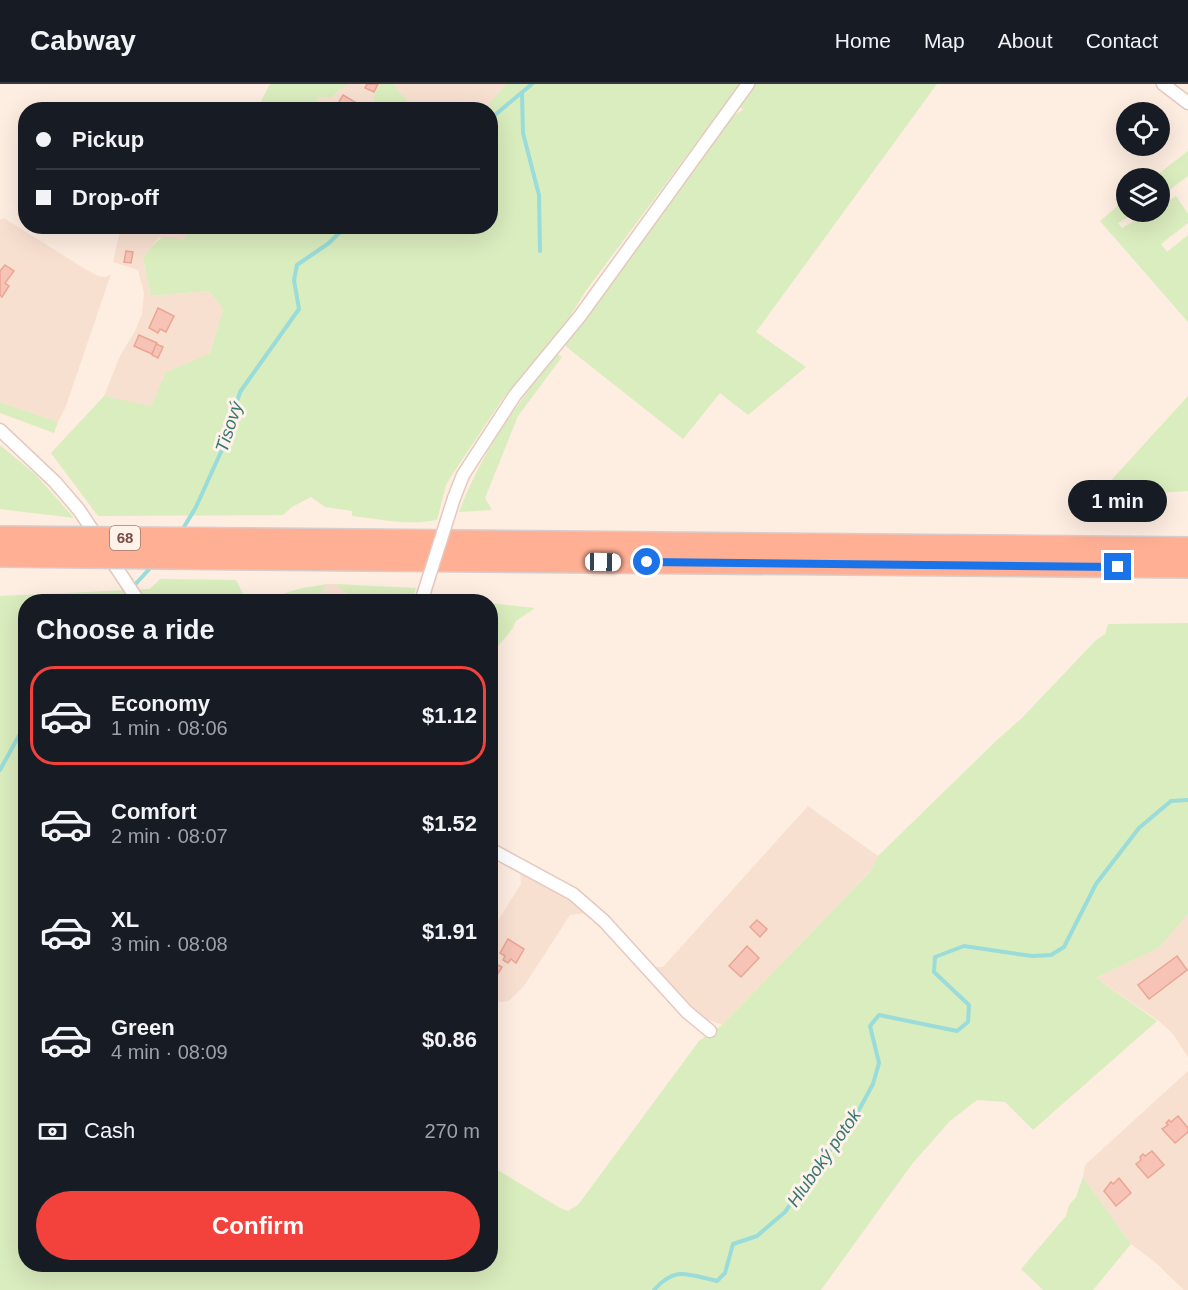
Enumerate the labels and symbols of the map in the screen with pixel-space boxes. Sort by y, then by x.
water label: Tisový [211,398,247,455]
callout: 1 min [1068,480,1168,522]
road number: 68 [110,526,140,550]
route start [633,548,660,575]
car [585,553,621,571]
route end [1104,553,1131,580]
water label: Hluboký potok [783,1105,865,1210]

